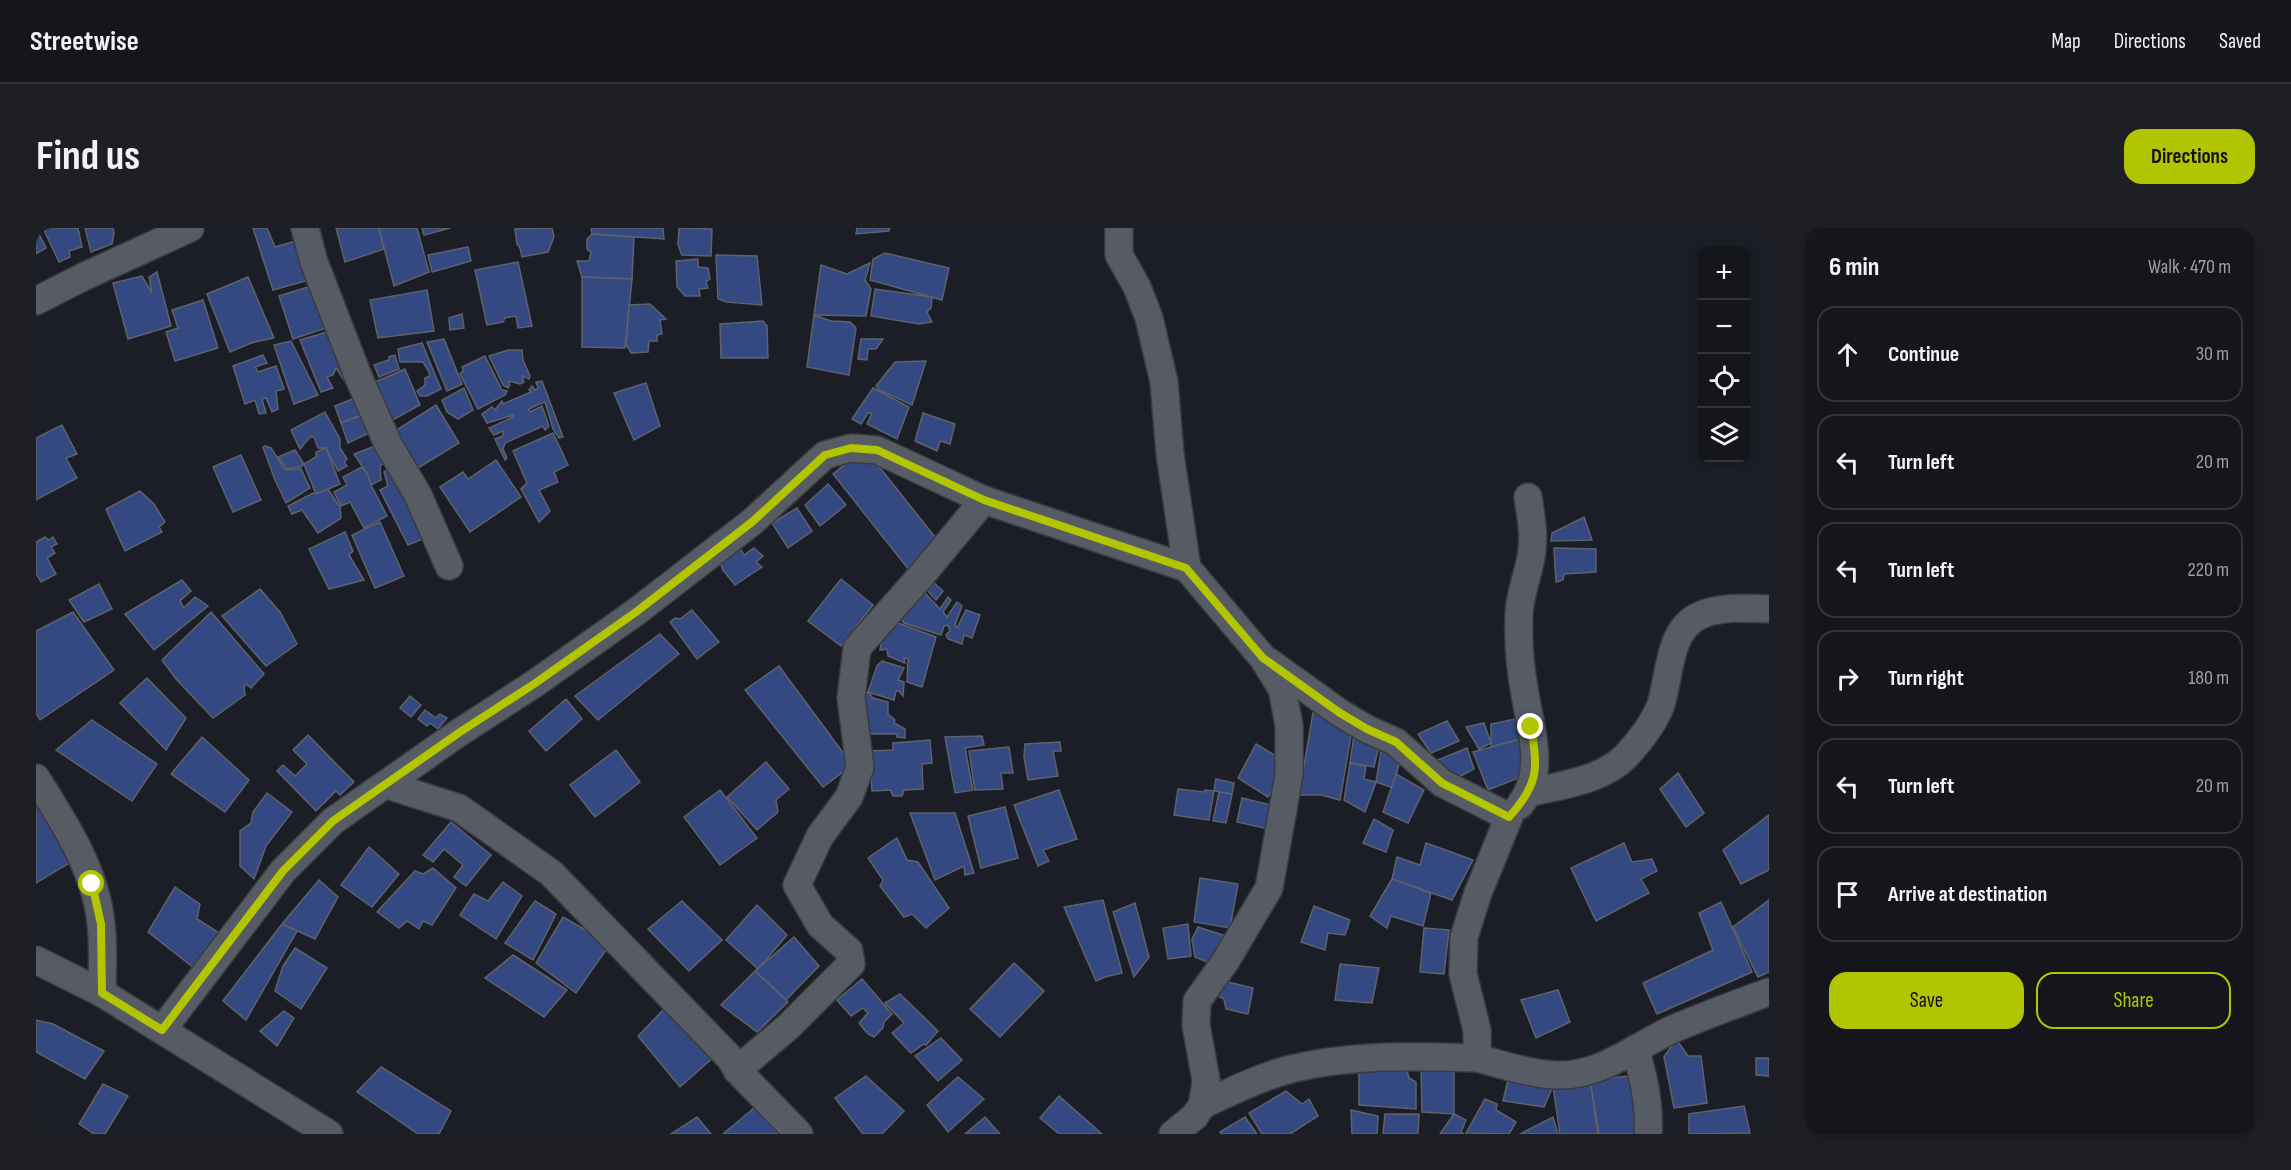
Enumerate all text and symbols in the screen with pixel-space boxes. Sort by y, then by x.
text: Streetwise [30,25,139,58]
text: Map [2051,29,2081,54]
text: Directions [2114,29,2186,54]
text: Saved [2219,29,2261,54]
button: Directions [2124,129,2255,184]
text: Find us [36,131,140,182]
map controls [1697,246,1751,462]
button: + [1697,246,1751,300]
text: 6 min [1829,252,1879,283]
text: Walk · 470 m [2148,255,2231,279]
button: − [1697,300,1751,354]
icon: ahead [1831,338,1864,371]
text: Continue [1888,341,1959,368]
text: 30 m [2196,342,2229,366]
button: locate [1697,354,1751,408]
button: layers [1697,408,1751,462]
icon: left [1831,446,1864,479]
text: Turn left [1888,449,1954,476]
text: 20 m [2196,450,2229,474]
icon: left [1831,554,1864,587]
text: Turn left [1888,557,1954,584]
text: 220 m [2188,558,2229,582]
icon: right [1831,662,1864,695]
text: Turn right [1888,665,1964,692]
text: 180 m [2188,666,2229,690]
route end [1517,713,1543,739]
icon: left [1831,770,1864,803]
text: Turn left [1888,773,1954,800]
text: 20 m [2196,774,2229,798]
route start [78,870,104,896]
icon: arrive [1831,878,1864,911]
text: Arrive at destination [1888,881,2047,908]
button: Save [1829,972,2024,1029]
button: Share [2036,972,2231,1029]

